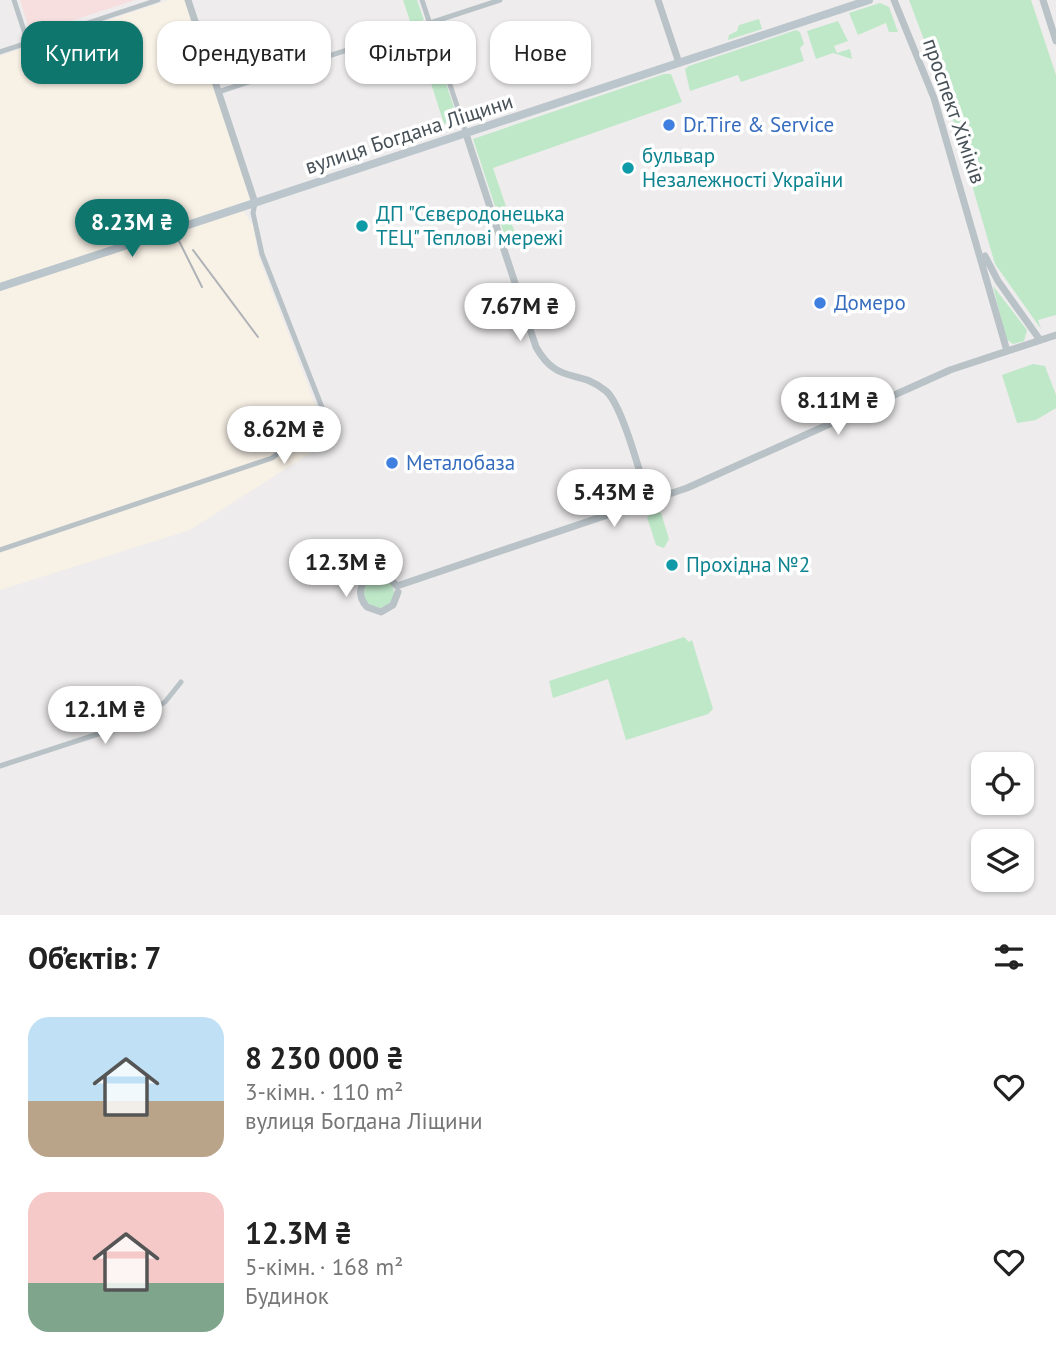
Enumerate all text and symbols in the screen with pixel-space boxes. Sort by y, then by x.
chip: Купити [21,21,143,84]
chip: Орендувати [157,21,331,84]
chip: Фільтри [345,21,476,84]
chip: Нове [490,21,591,84]
street label: проспект Хіміків [917,35,992,187]
street label: вулиця Богдана Ліщини [302,87,516,180]
place label: Dr.Tire & Service [683,111,834,138]
marker: Dr.Tire & Service [661,117,677,133]
place label: бульвар Незалежності України [642,142,843,193]
marker: бульвар Незалежності України [620,160,636,176]
pin: 8.23M ₴ [67,200,197,259]
place label: ДП "Сєвєродонецька ТЕЦ" Теплові мережі [376,200,565,251]
text: 8.23M ₴ [91,207,173,236]
marker: ДП "Сєвєродонецька ТЕЦ" Теплові мережі [354,218,370,234]
pin: 7.67M ₴ [455,284,585,343]
place label: Домеро [834,289,906,316]
text: 7.67M ₴ [480,291,560,320]
marker: Домеро [812,295,828,311]
pin: 8.11M ₴ [773,378,903,437]
text: 8.11M ₴ [797,385,879,414]
pin: 8.62M ₴ [219,406,349,466]
text: 8.62M ₴ [243,414,325,443]
place label: Металобаза [406,449,515,476]
marker: Металобаза [384,455,400,471]
pin: 5.43M ₴ [549,470,679,529]
text: 5.43M ₴ [573,477,655,506]
pin: 12.3M ₴ [281,540,411,599]
text: 12.3M ₴ [305,547,387,576]
place label: Прохідна №2 [686,551,810,578]
marker: Прохідна №2 [664,557,680,573]
pin: 12.1M ₴ [40,686,170,746]
text: 12.1M ₴ [64,694,146,723]
map controls [971,752,1034,892]
button: locate [971,752,1034,815]
button: layers [971,829,1034,892]
text: Об’єктів: 7 [28,938,161,977]
icon: filters [990,938,1028,976]
text: 8 230 000 ₴ [245,1038,404,1077]
icon: home [84,1045,168,1129]
icon: heart [990,1068,1028,1106]
text: 3-кімн. · 110 m² [245,1077,403,1106]
text: вулиця Богдана Ліщини [245,1106,483,1135]
text: 12.3M ₴ [245,1213,352,1252]
icon: home [84,1220,168,1304]
icon: heart [990,1243,1028,1281]
text: 5-кімн. · 168 m² [245,1252,403,1281]
text: Будинок [245,1281,329,1310]

